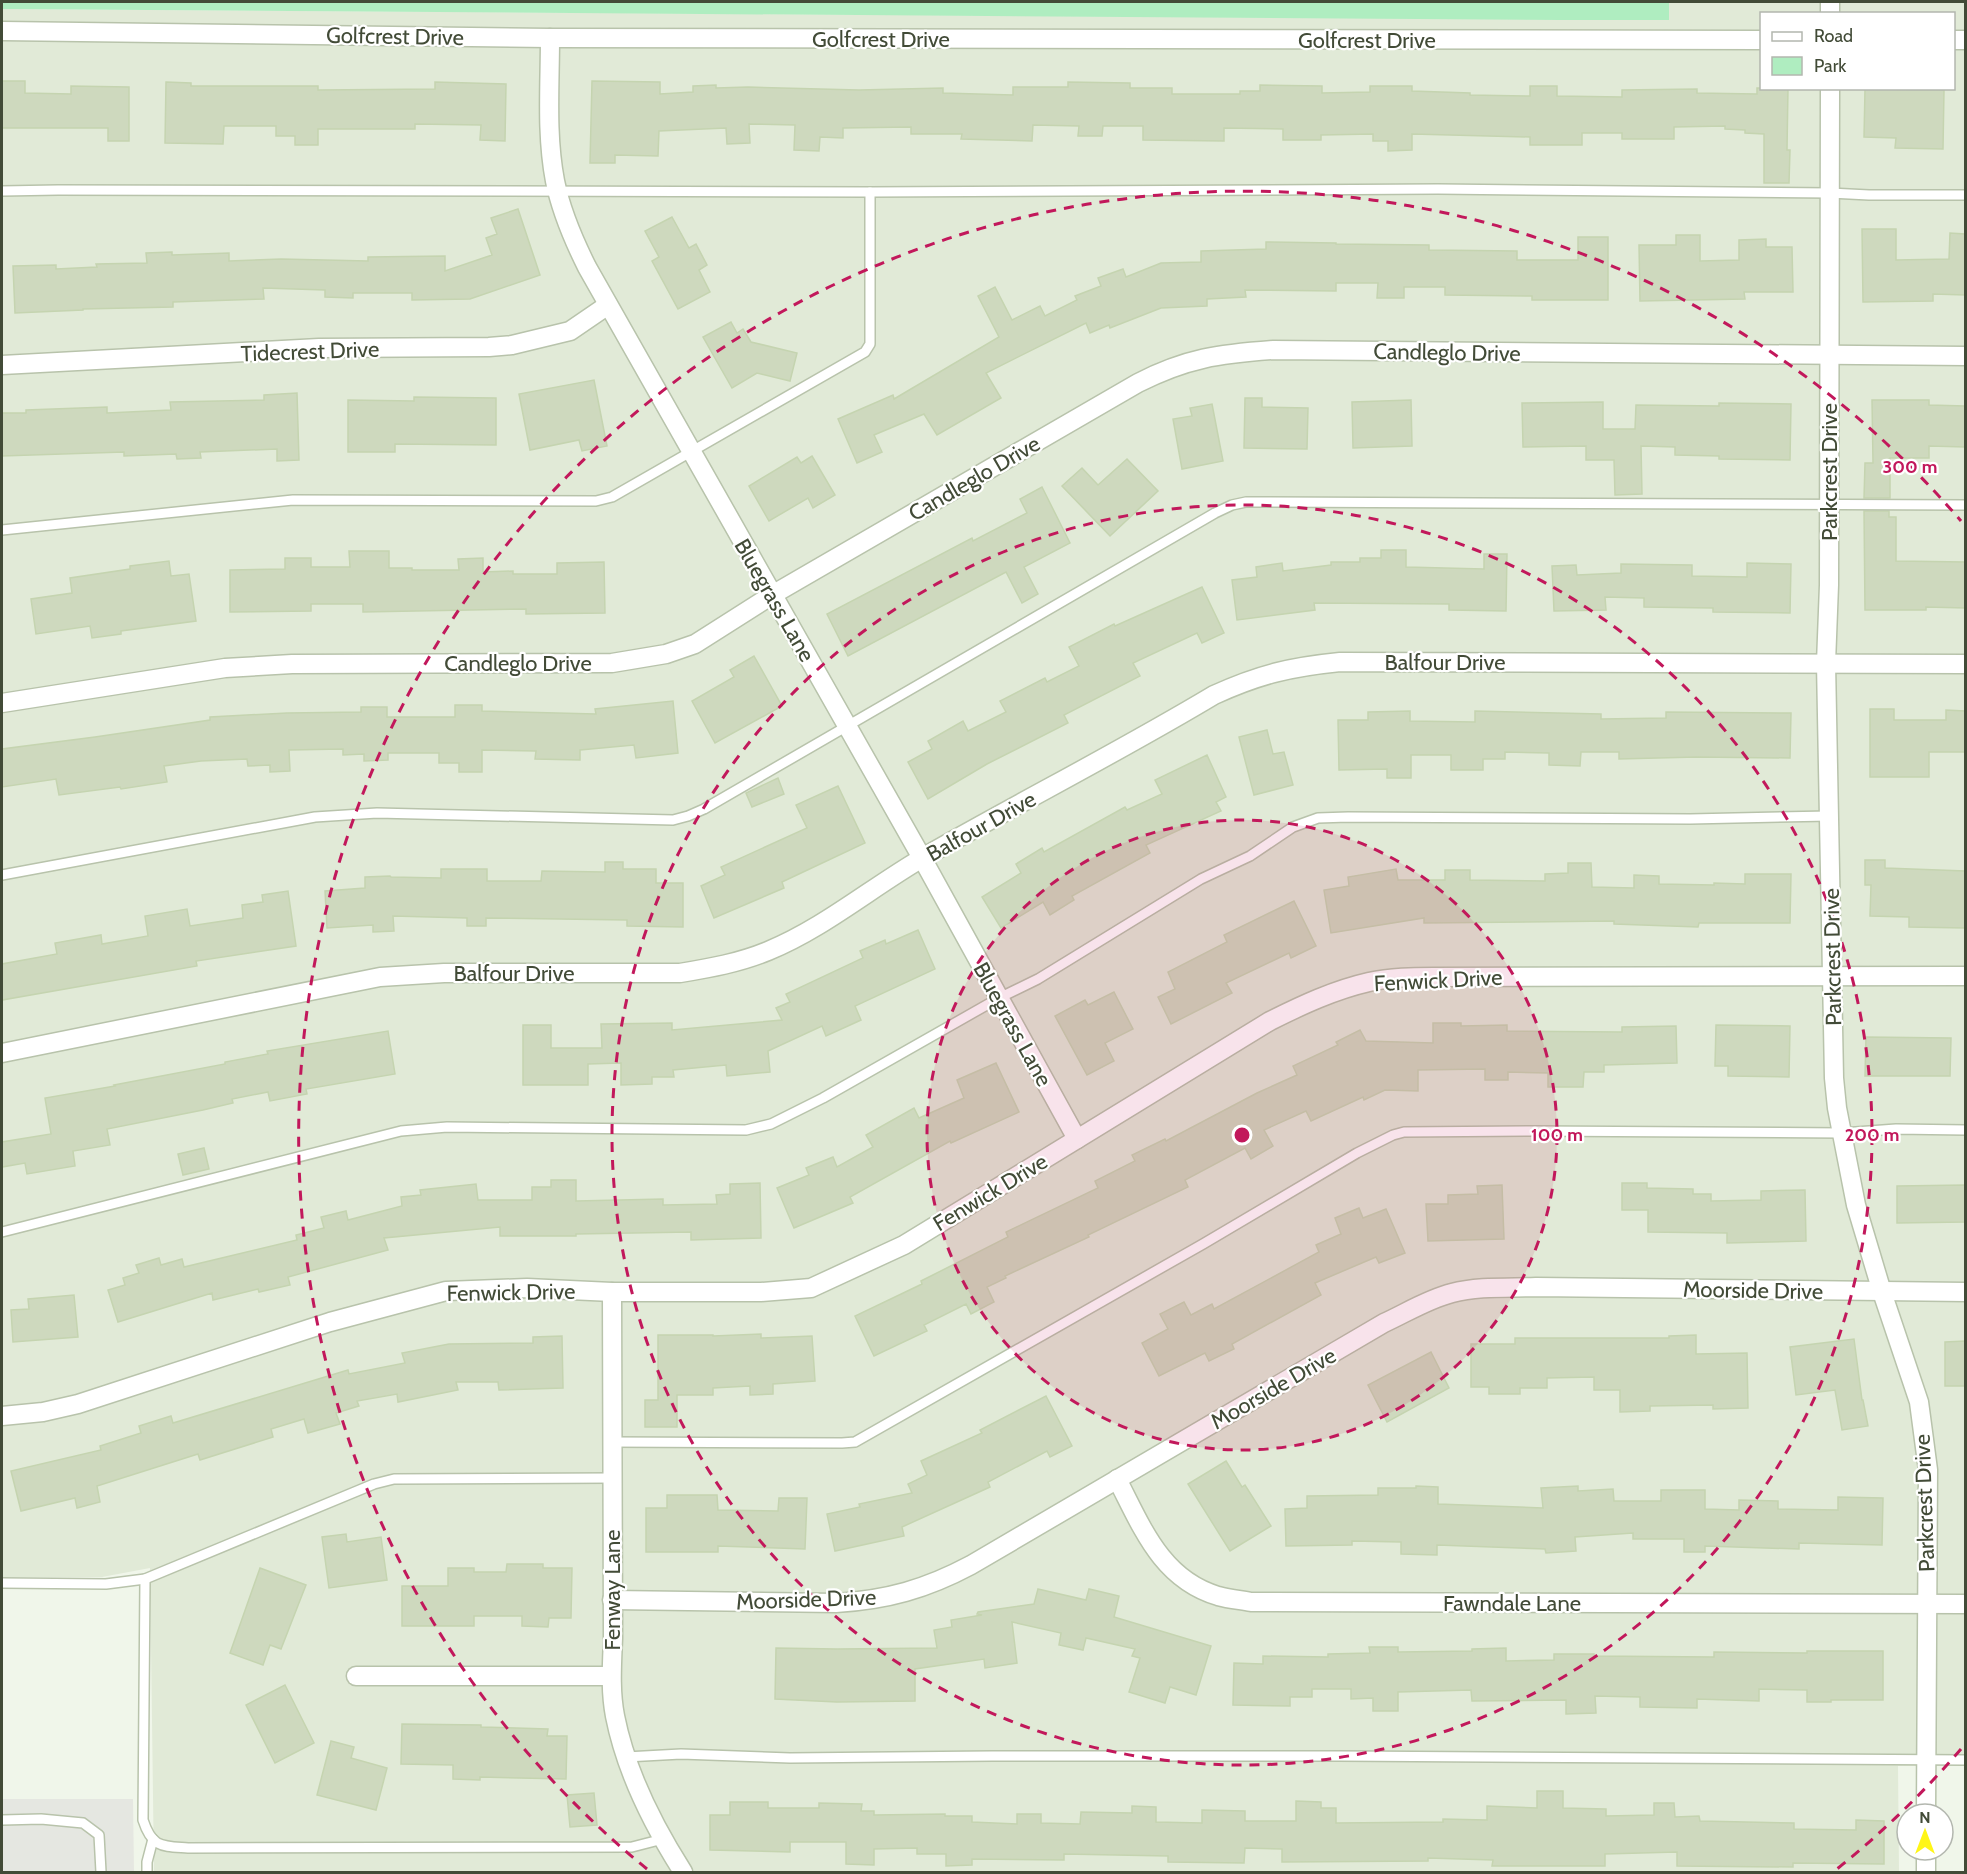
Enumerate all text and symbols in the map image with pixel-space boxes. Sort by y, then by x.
legend [1760,12,1955,90]
street label: Golfcrest Drive [326,22,464,51]
text: Road [1814,25,1853,47]
street label: Golfcrest Drive [812,26,950,53]
street label: Golfcrest Drive [1298,27,1436,54]
text: Park [1814,55,1847,77]
street label: Tidecrest Drive [240,336,380,367]
street label: Candleglo Drive [1373,338,1521,367]
street label: Parkcrest Drive [1816,403,1843,541]
street label: Candleglo Drive [904,430,1045,527]
text: 300 m [1883,456,1937,478]
street label: Bluegrass Lane [728,534,821,667]
street label: Balfour Drive [1385,649,1505,676]
street label: Candleglo Drive [444,650,592,677]
street label: Balfour Drive [922,785,1041,868]
street label: Parkcrest Drive [1818,888,1847,1026]
street label: Bluegrass Lane [967,958,1058,1091]
street label: Balfour Drive [454,960,574,987]
street label: Fenwick Drive [1373,964,1503,997]
text: 100 m [1531,1124,1583,1146]
text: 200 m [1845,1124,1899,1146]
centre of rings [1232,1125,1252,1145]
street label: Fenwick Drive [928,1148,1052,1237]
street label: Moorside Drive [1683,1276,1823,1305]
street label: Fenwick Drive [446,1278,576,1307]
street label: Moorside Drive [1206,1342,1341,1435]
street label: Parkcrest Drive [1909,1434,1940,1572]
street label: Fenway Lane [599,1529,626,1651]
street label: Moorside Drive [735,1584,877,1615]
street label: Fawndale Lane [1443,1590,1581,1617]
north arrow [1895,1802,1955,1862]
text: N [1919,1808,1931,1827]

